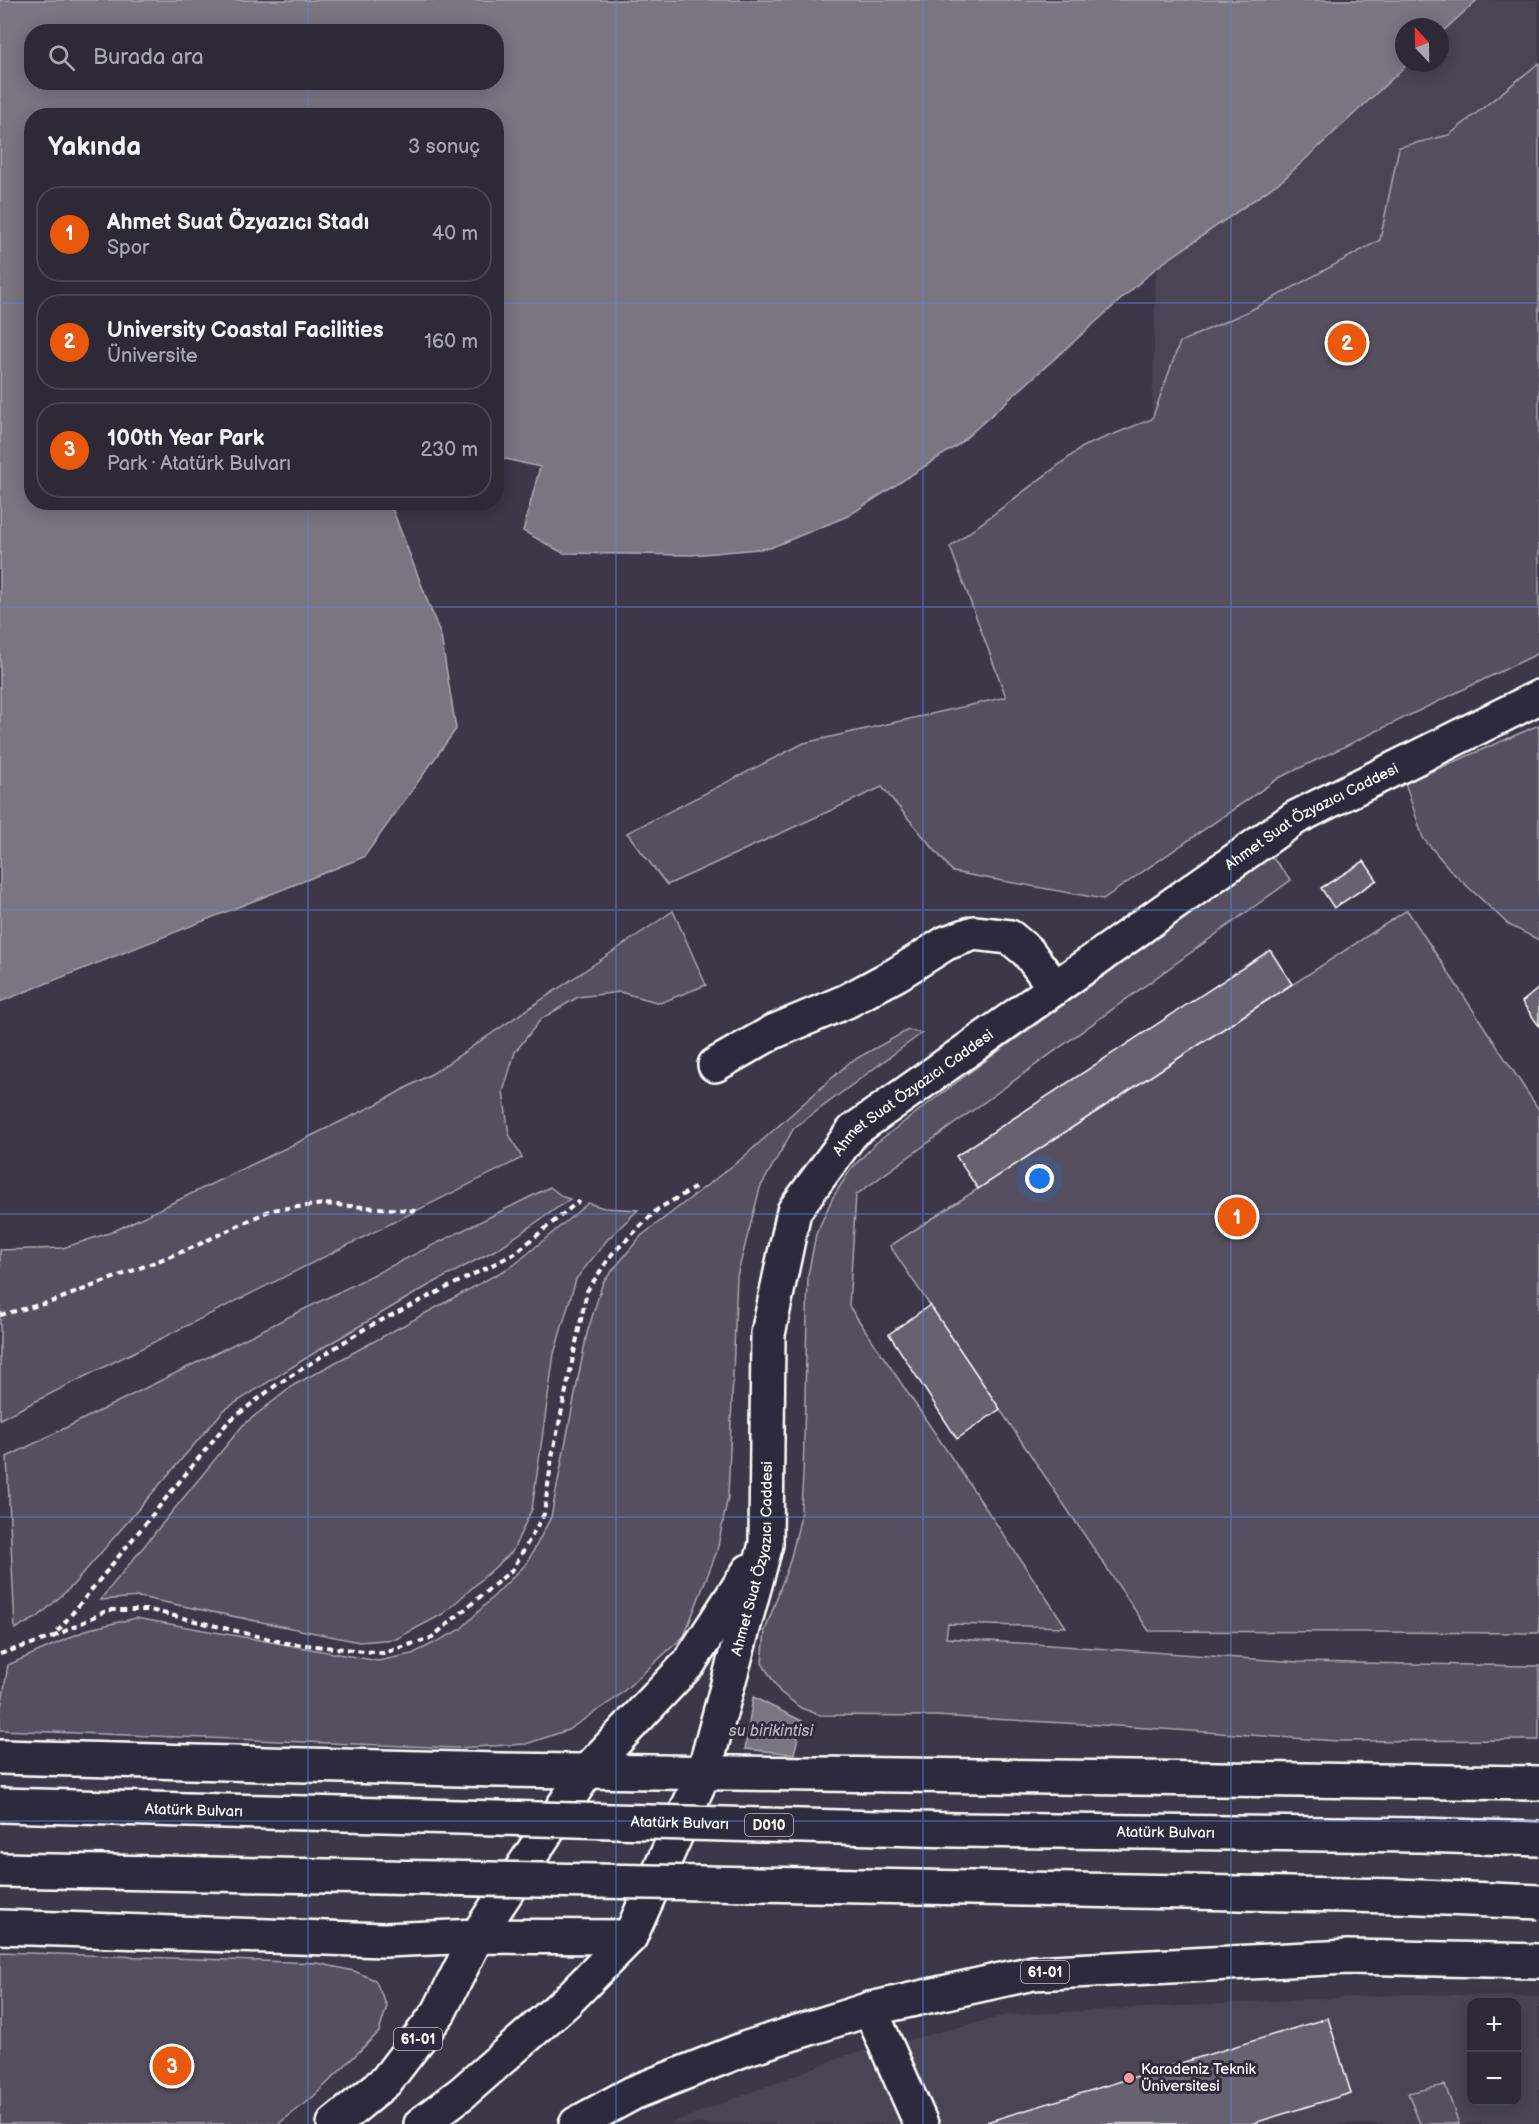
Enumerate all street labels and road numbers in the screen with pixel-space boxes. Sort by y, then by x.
street label: Ahmet Suat Özyazıcı Caddesi [1221,759,1402,875]
street label: Ahmet Suat Özyazıcı Caddesi [829,1026,997,1160]
street label: Ahmet Suat Özyazıcı Caddesi [727,1461,777,1658]
street label: Atatürk Bulvarı [145,1800,243,1821]
street label: Atatürk Bulvarı [630,1813,729,1834]
road number: D010 [745,1814,793,1836]
street label: Atatürk Bulvarı [1116,1823,1215,1843]
road number: 61-01 [1021,1961,1069,1983]
road number: 61-01 [394,2028,442,2050]

